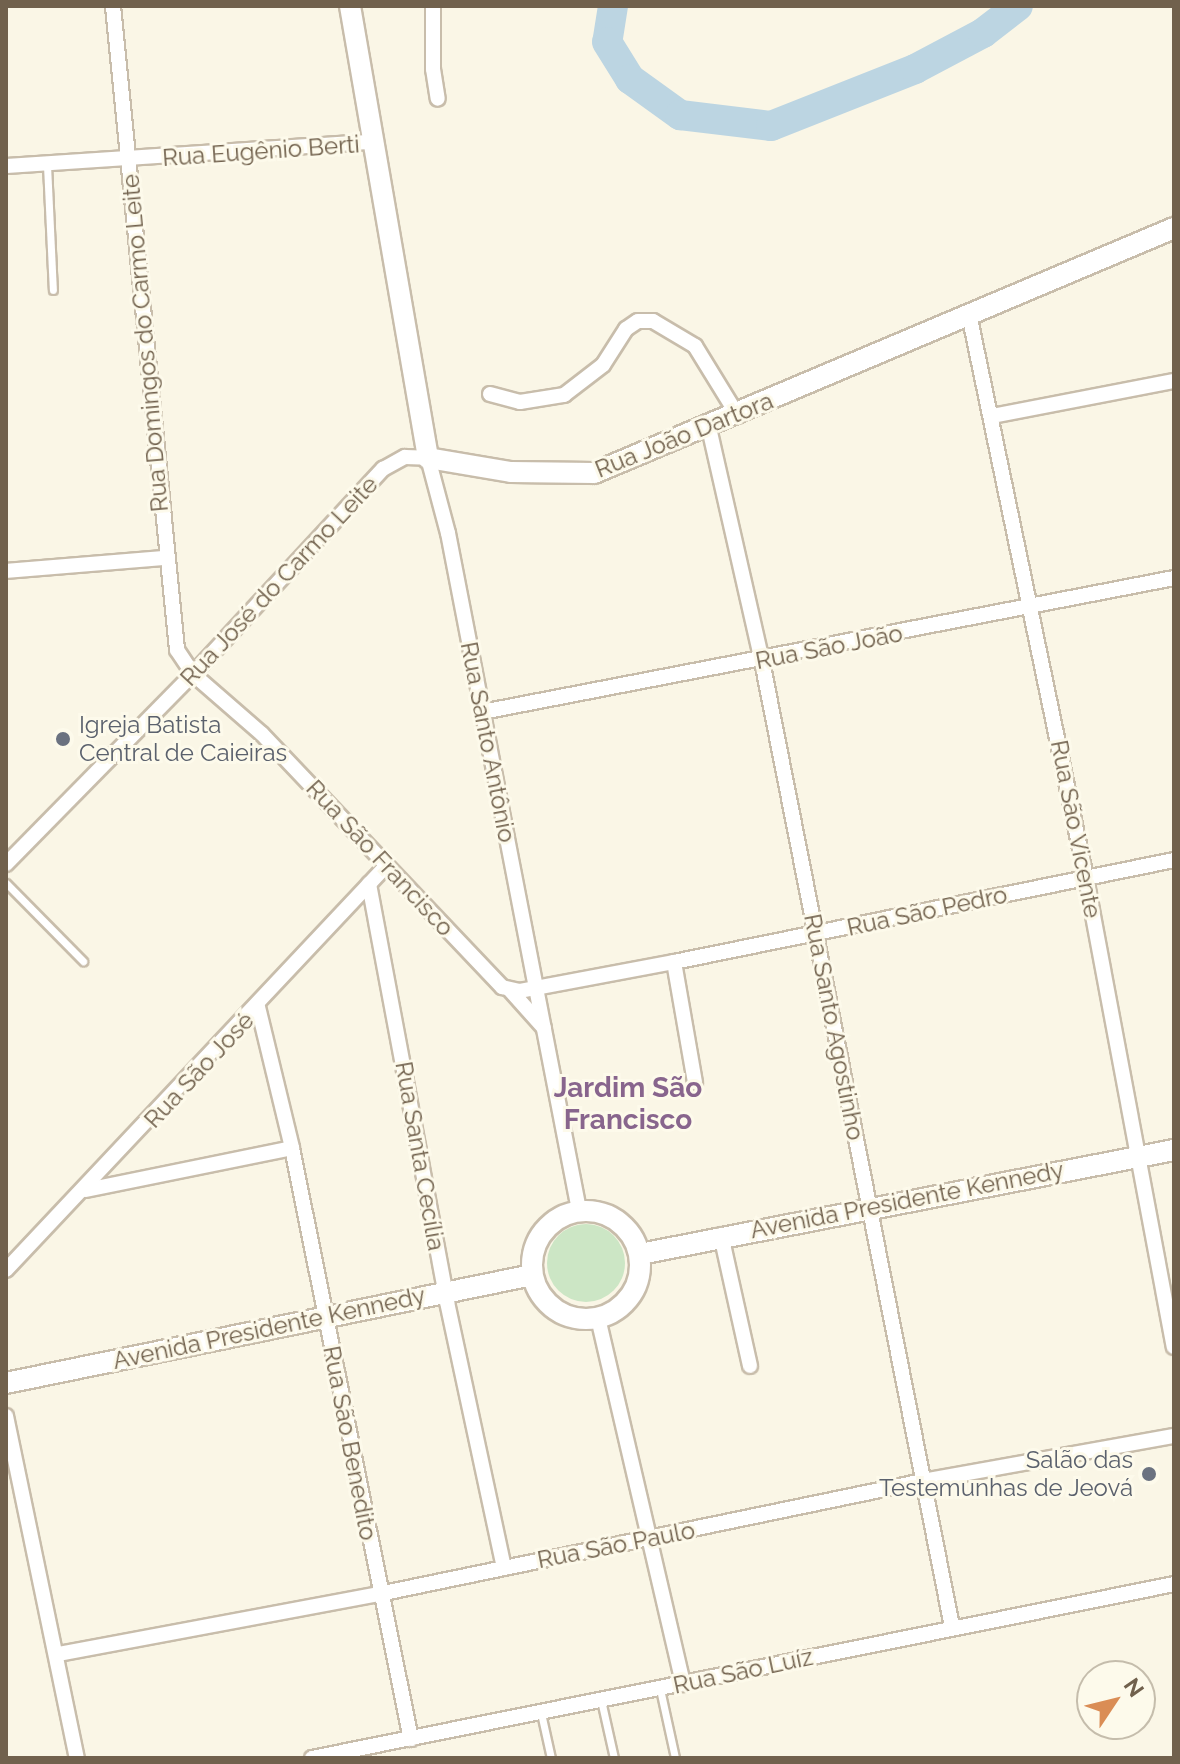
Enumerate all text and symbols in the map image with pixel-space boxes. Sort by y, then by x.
street label: Rua Eugênio Berti [161,130,361,172]
street label: Rua Domingos do Carmo Leite [116,173,174,513]
street label: Rua João Dartora [590,386,778,484]
street label: Rua José do Carmo Leite [174,470,384,692]
street label: Rua São João [753,619,905,675]
street label: Rua Santo Antônio [454,639,522,845]
place label: Igreja Batista Central de Caieiras [79,711,288,767]
marker: Igreja Batista Central de Caieiras [54,730,72,748]
street label: Rua São Vicente [1045,737,1107,921]
street label: Rua São Francisco [300,774,460,942]
street label: Rua São Pedro [844,880,1010,942]
street label: Rua Santo Agostinho [798,911,870,1143]
street label: Rua São José [138,1006,260,1134]
street label: Rua Santa Cecília [389,1059,451,1253]
district label: Jardim São Francisco [554,1071,702,1137]
street label: Avenida Presidente Kennedy [748,1155,1066,1245]
street label: Avenida Presidente Kennedy [110,1281,428,1375]
street label: Rua São Benedito [317,1343,383,1543]
place label: Salão das Testemunhas de Jeová [878,1446,1133,1502]
marker: Salão das Testemunhas de Jeová [1140,1465,1158,1483]
street label: Rua São Paulo [535,1516,697,1574]
street label: Rua São Luíz [670,1642,816,1700]
north arrow [1076,1660,1156,1740]
text: N [1119,1673,1149,1702]

